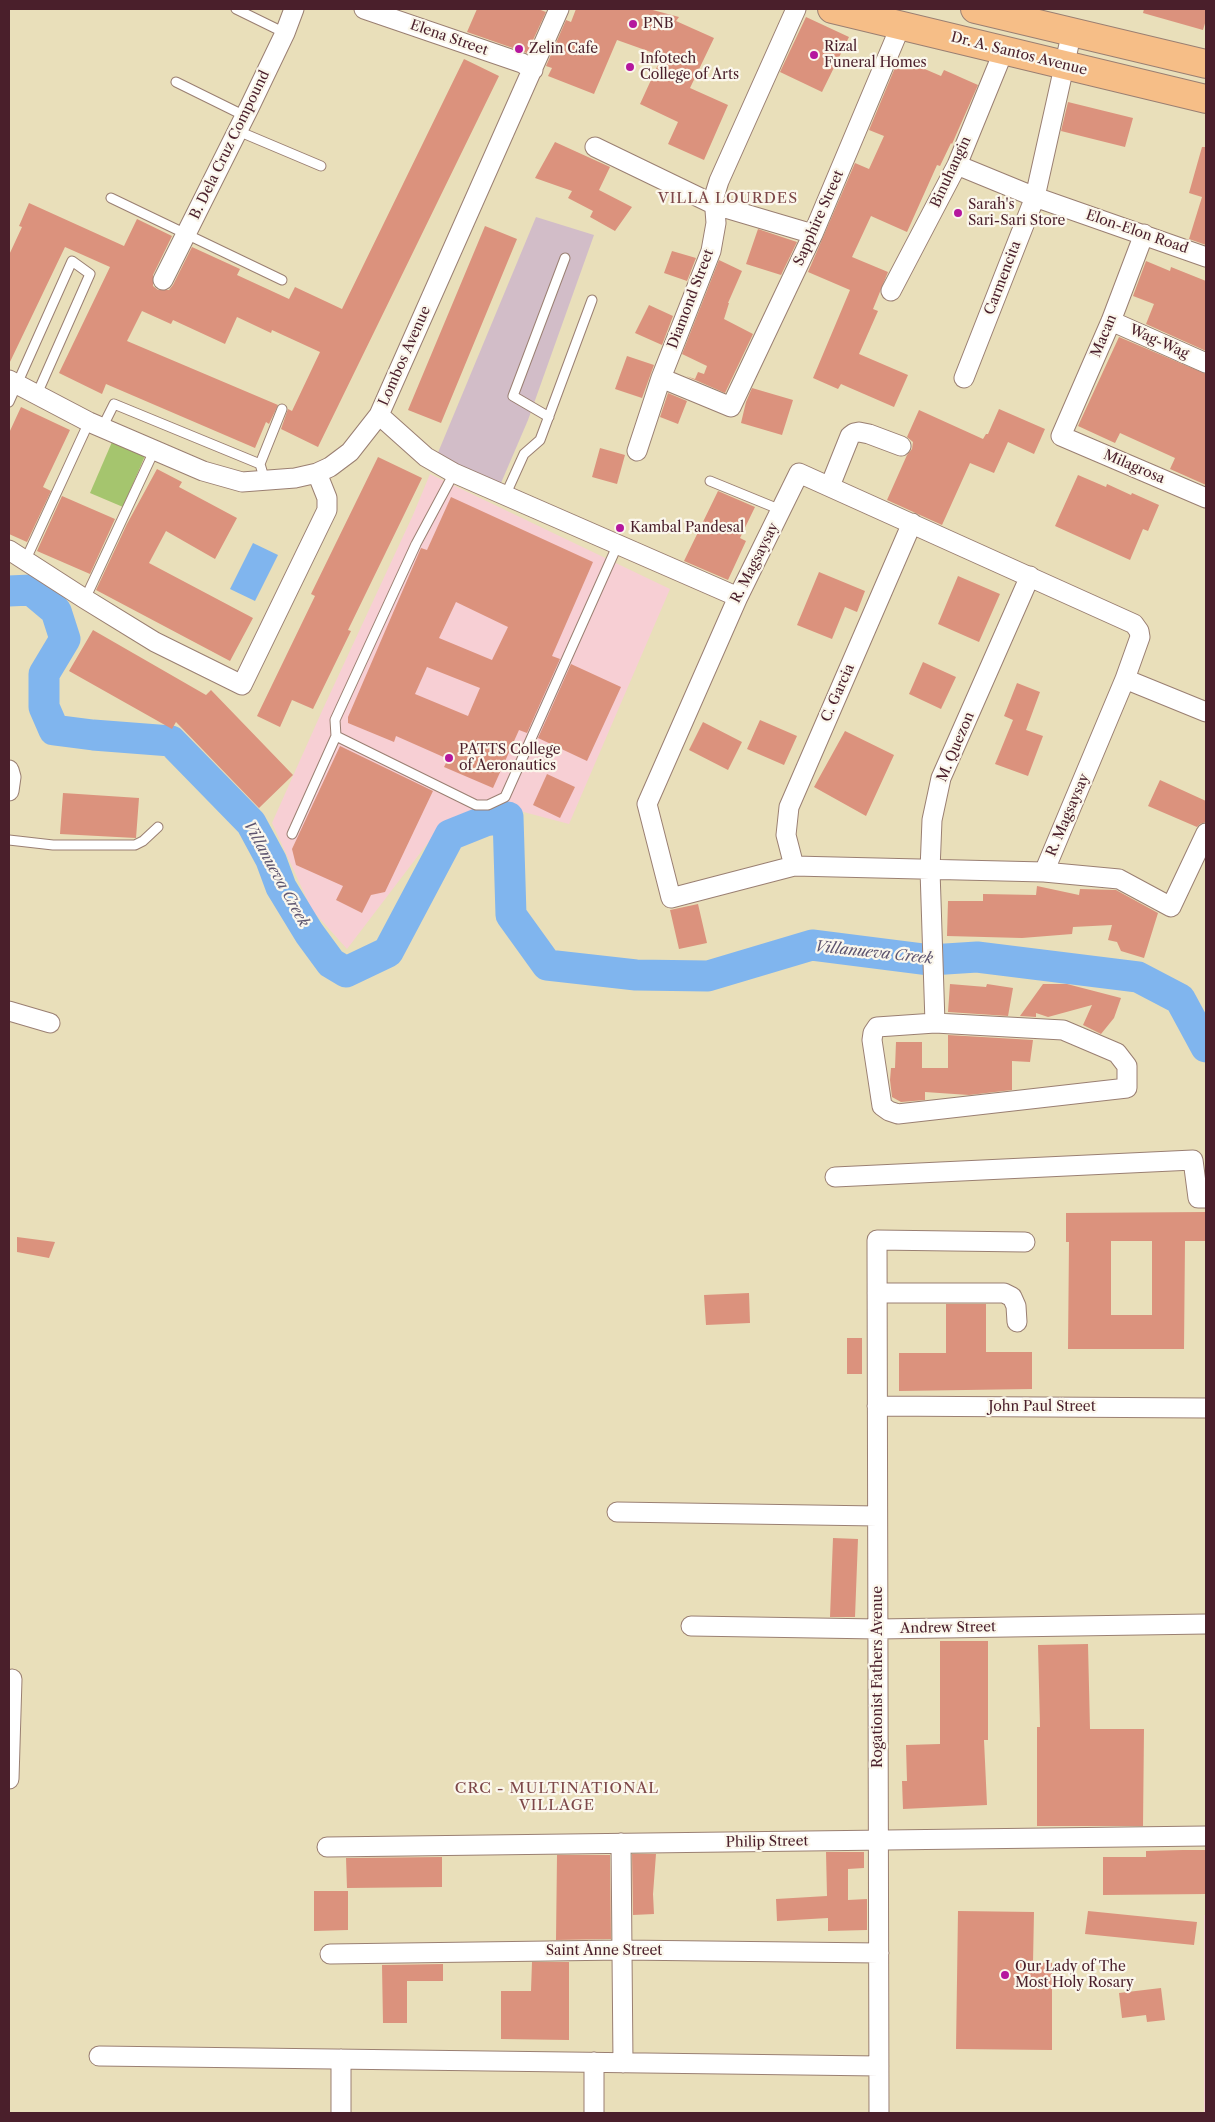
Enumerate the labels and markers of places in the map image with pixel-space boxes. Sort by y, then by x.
place label: PNB [643,16,673,32]
marker: PNB [627,18,639,30]
place label: Rizal Funeral Homes [824,39,927,72]
place label: Zelin Cafe [529,41,598,57]
marker: Zelin Cafe [513,43,525,55]
marker: Rizal Funeral Homes [808,49,820,61]
place label: Infotech College of Arts [640,51,739,84]
marker: Infotech College of Arts [624,61,636,73]
place label: Sarah's Sari-Sari Store [968,197,1065,230]
marker: Sarah's Sari-Sari Store [952,207,964,219]
place label: Kambal Pandesal [630,520,744,536]
marker: Kambal Pandesal [614,522,626,534]
place label: PATTS College of Aeronautics [459,742,561,774]
marker: PATTS College of Aeronautics [443,752,455,764]
place label: Our Lady of The Most Holy Rosary [1015,1959,1134,1991]
marker: Our Lady of The Most Holy Rosary [999,1969,1011,1981]

